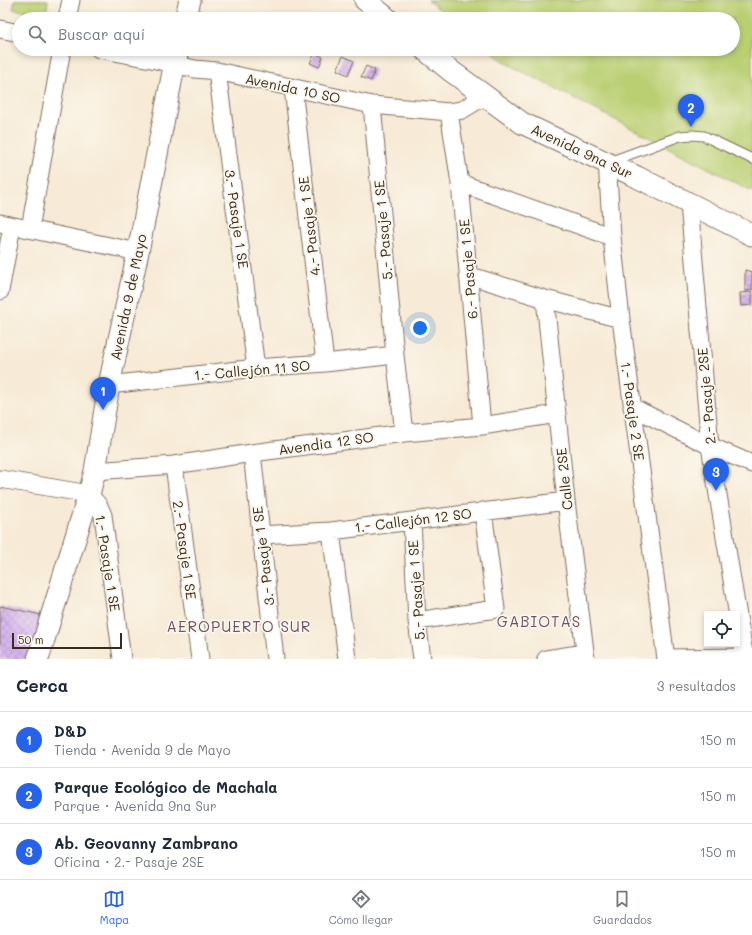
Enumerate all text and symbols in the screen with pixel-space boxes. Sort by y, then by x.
search box [12,12,740,56]
icon: search [26,23,48,45]
text: Buscar aquí [58,24,145,44]
street label: Avenida 10 SO [244,69,342,107]
pin: 2 [678,94,704,127]
street label: Avenida 9na Sur [528,119,636,183]
street label: 3.- Pasaje 1 SE [221,168,253,270]
street label: 4.- Pasaje 1 SE [293,175,325,277]
street label: 5.- Pasaje 1 SE [369,179,397,281]
street label: 6.- Pasaje 1 SE [454,218,482,320]
street label: Avenida 9 de Mayo [105,232,151,362]
your location [410,318,430,338]
street label: 2.- Pasaje 2SE [692,347,720,445]
street label: 1.- Callejón 11 SO [193,355,311,385]
street label: 1.- Pasaje 2 SE [617,360,649,462]
pin: 1 [90,377,116,410]
street label: Avendia 12 SO [277,427,375,459]
street label: Calle 2SE [551,447,577,511]
pin: 3 [703,458,729,491]
street label: 2.- Pasaje 1 SE [169,499,201,601]
street label: 1.- Callejón 12 SO [353,503,473,537]
street label: 3.- Pasaje 1 SE [247,505,279,607]
street label: 1.- Pasaje 1 SE [91,513,125,613]
street label: 5.- Pasaje 1 SE [403,539,429,641]
district label: GABIOTAS [497,611,581,631]
map controls [704,611,740,647]
button: locate [704,611,740,647]
district label: AEROPUERTO SUR [167,616,311,636]
scale bar [12,631,122,650]
text: 50 m [18,632,44,647]
text: Cerca [16,674,68,696]
text: 3 resultados [657,677,736,694]
text: D&D [54,721,87,741]
text: 1 [26,731,32,748]
text: 150 m [700,731,736,748]
text: Tienda · Avenida 9 de Mayo [54,741,230,758]
text: Parque Ecológico de Machala [54,777,278,797]
text: 2 [25,787,33,804]
text: 150 m [700,787,736,804]
text: Parque · Avenida 9na Sur [54,797,216,814]
text: Ab. Geovanny Zambrano [54,833,238,853]
text: 3 [25,843,33,860]
text: 150 m [700,843,736,860]
text: Oficina · 2.- Pasaje 2SE [54,853,204,870]
tab: Mapa [100,888,129,927]
tab: Cómo llegar [329,888,393,927]
tab: Guardados [593,888,652,927]

